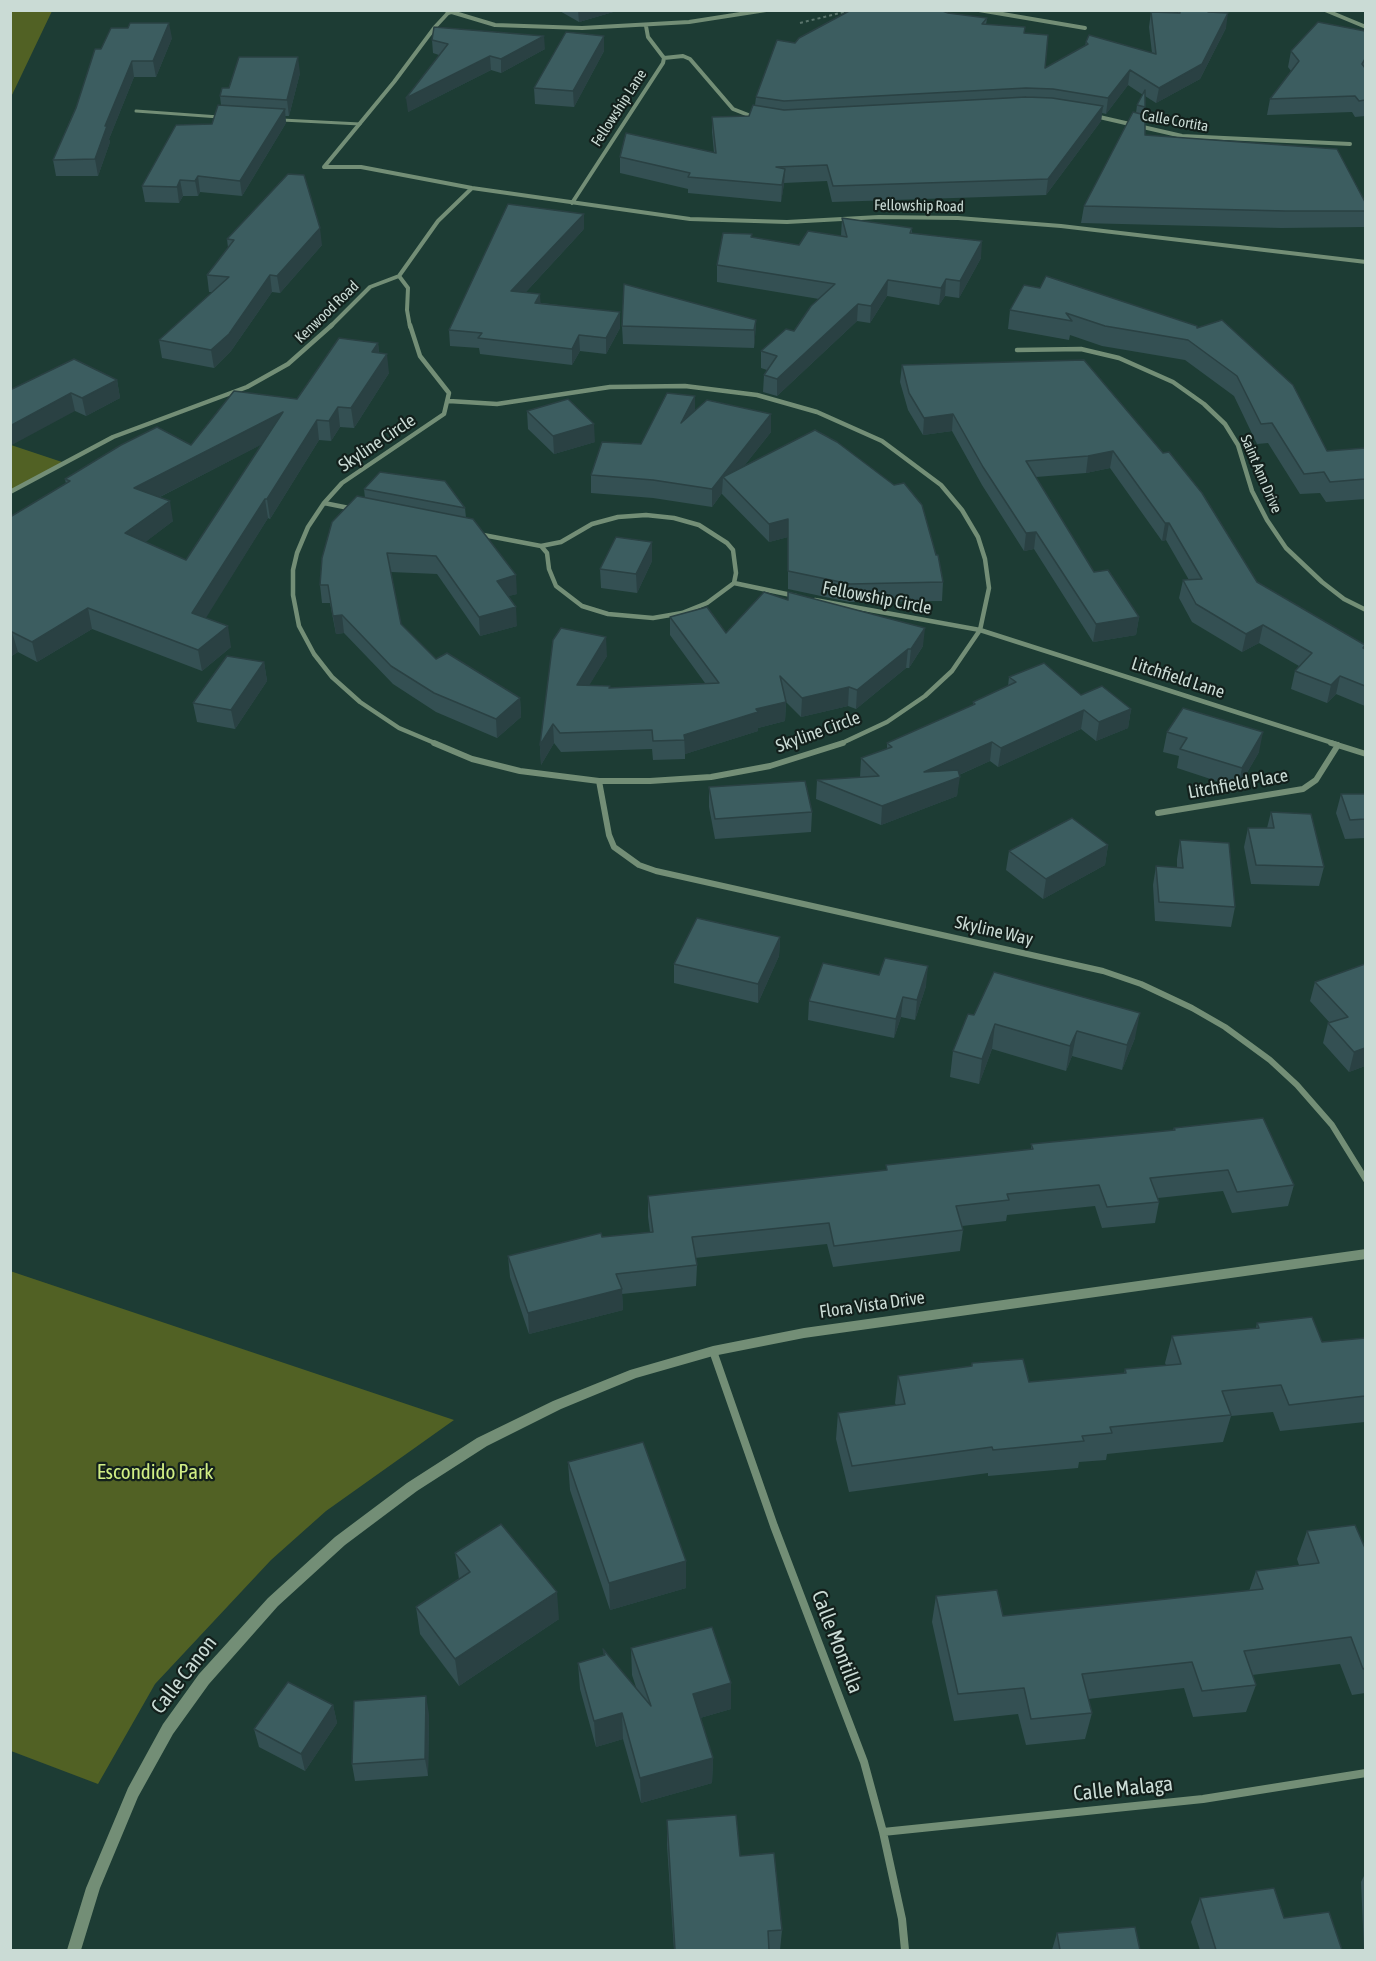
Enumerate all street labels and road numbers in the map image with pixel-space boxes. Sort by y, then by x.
street label: Fellowship Lane [587,66,651,150]
street label: Calle Cortita [1140,106,1210,136]
street label: Fellowship Road [874,196,964,216]
street label: Kenwood Road [291,277,363,347]
street label: Skyline Circle [334,409,420,477]
street label: Saint Ann Drive [1236,432,1286,516]
street label: Fellowship Circle [821,577,933,619]
street label: Litchfield Lane [1129,653,1227,703]
street label: Skyline Circle [773,707,863,757]
street label: Litchfield Place [1186,765,1290,803]
street label: Skyline Way [953,912,1035,950]
street label: Flora Vista Drive [818,1287,926,1323]
street label: Calle Montilla [806,1587,868,1697]
street label: Calle Canon [146,1631,222,1719]
street label: Calle Malaga [1072,1771,1174,1807]

